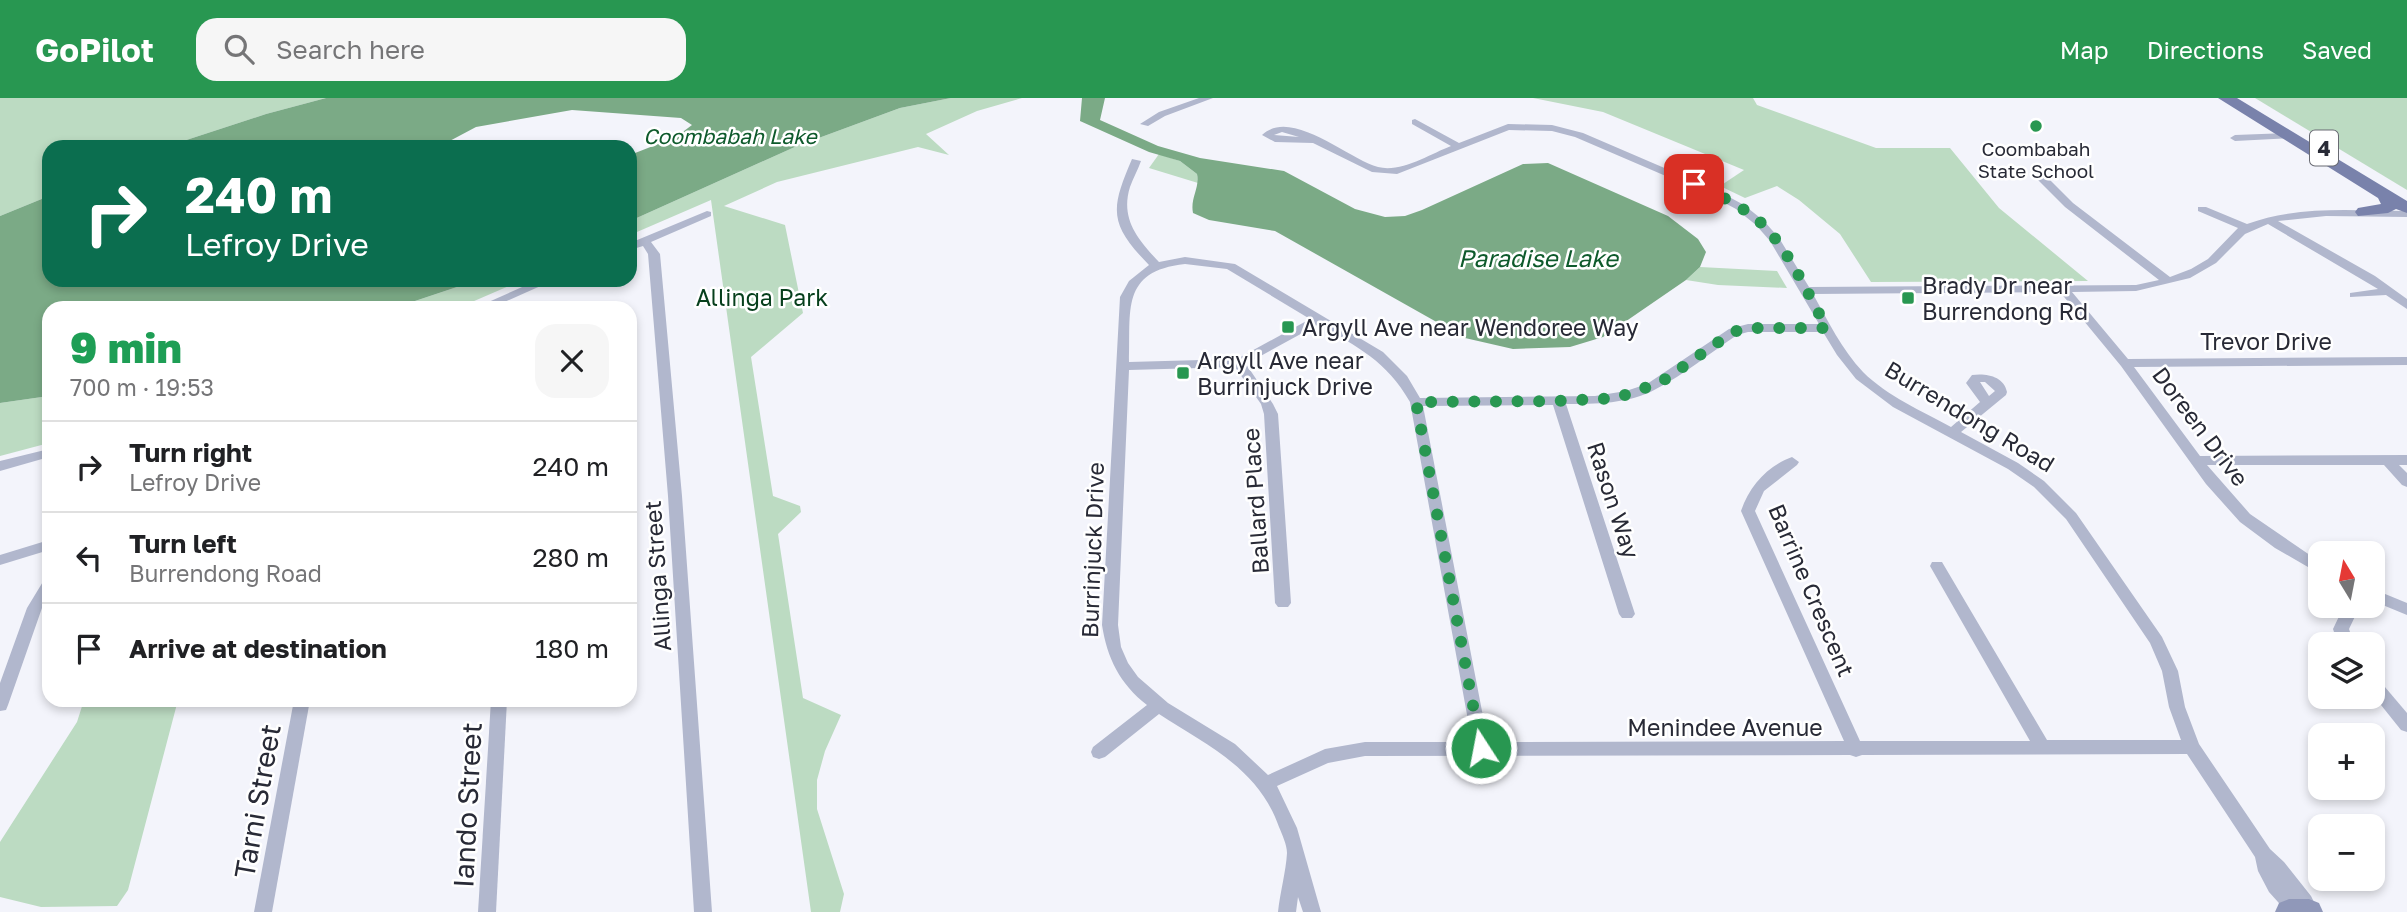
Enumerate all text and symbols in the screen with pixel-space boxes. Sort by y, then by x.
search box [196,18,686,81]
text: GoPilot [35,30,154,69]
icon: search [220,30,258,68]
text: Search here [276,34,425,65]
text: Map [2060,35,2109,64]
text: Directions [2147,35,2264,64]
text: Saved [2302,35,2372,64]
marker: Coombabah State School [2028,118,2044,134]
water label: Coombabah Lake [643,123,819,149]
road number: 4 [2310,130,2338,166]
place label: Coombabah State School [1978,137,2094,182]
pin [1664,154,1724,214]
text: 240 m [185,165,333,224]
icon: arrive [1675,165,1713,203]
icon: right [70,168,161,259]
text: Lefroy Drive [185,225,369,263]
water label: Paradise Lake [1458,243,1620,272]
place label: Brady Dr near Burrendong Rd [1922,271,2088,325]
park label: Allinga Park [696,283,828,311]
marker: Brady Dr near Burrendong Rd [1900,290,1916,306]
place label: Argyll Ave near Wendoree Way [1302,313,1639,341]
marker: Argyll Ave near Wendoree Way [1280,319,1296,335]
text: 9 min [70,322,182,372]
button: close [535,324,609,398]
street label: Trevor Drive [2200,327,2332,355]
place label: Argyll Ave near Burrinjuck Drive [1197,346,1373,400]
street label: Burrendong Road [1880,354,2060,478]
street label: Doreen Drive [2147,361,2255,491]
marker: Argyll Ave near Burrinjuck Drive [1175,365,1191,381]
text: 700 m · 19:53 [70,373,214,401]
street label: Ballard Place [1236,427,1274,575]
text: Turn right [129,437,252,468]
street label: Rason Way [1582,438,1646,562]
icon: right [70,448,108,486]
text: 240 m [532,451,609,482]
street label: Burrinjuck Drive [1075,462,1109,638]
text: Lefroy Drive [129,468,261,496]
street label: Allinga Street [638,500,676,652]
street label: Barrine Crescent [1763,500,1861,680]
text: Turn left [129,528,237,559]
icon: left [70,539,108,577]
north arrow [2308,541,2385,618]
map controls [2308,541,2385,891]
text: 280 m [532,542,609,573]
text: Burrendong Road [129,559,322,587]
icon: arrive [70,630,108,668]
button: layers [2308,632,2385,709]
text: Arrive at destination [129,633,387,664]
text: 180 m [535,633,609,664]
position arrow [1444,711,1518,785]
street label: Menindee Avenue [1627,713,1823,741]
street label: Tarni Street [227,721,287,881]
street label: Iando Street [446,721,488,889]
button: + [2308,723,2385,800]
button: − [2308,814,2385,891]

